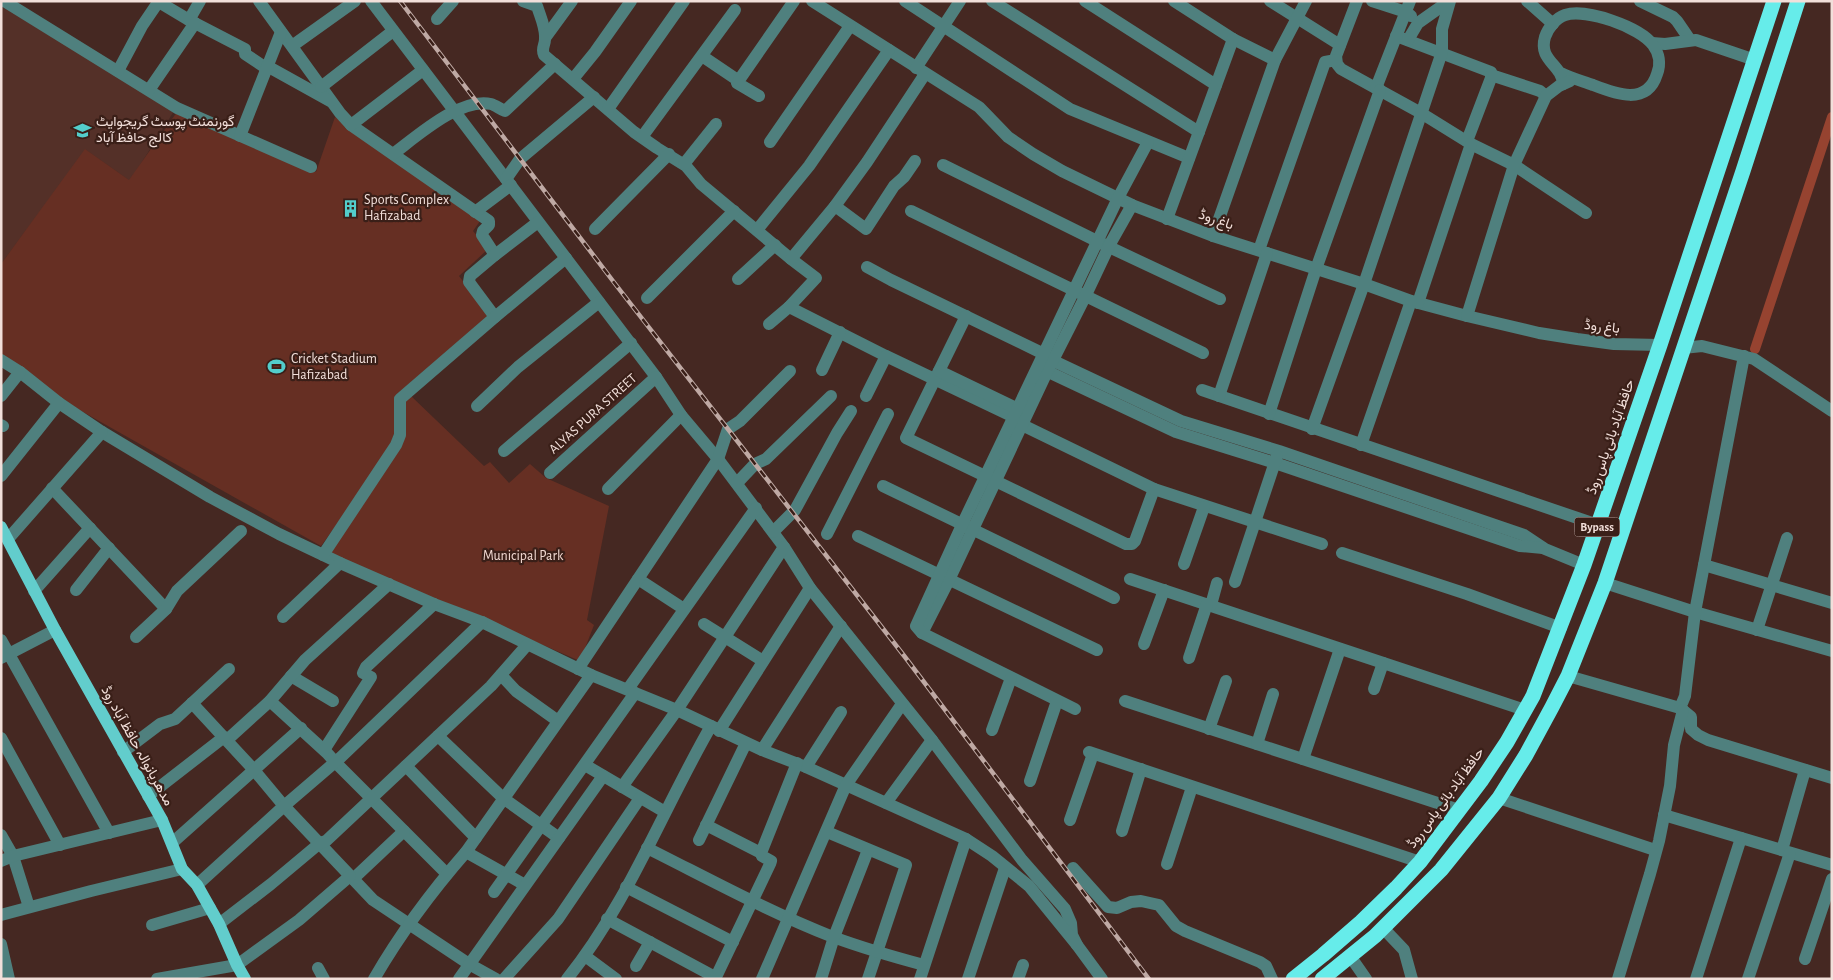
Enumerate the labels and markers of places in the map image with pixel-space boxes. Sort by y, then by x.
place label: گورنمنٹ پوسٹ گریجوایٹ کالج حافظ آباد [96,114,234,148]
school or university icon: گورنمنٹ پوسٹ گریجوایٹ کالج حافظ آباد [72,120,92,140]
place label: Sports Complex Hafizabad [364,193,449,223]
building icon: Sports Complex Hafizabad [340,198,360,218]
place label: Cricket Stadium Hafizabad [291,352,377,382]
sports icon: Cricket Stadium Hafizabad [267,357,287,377]

